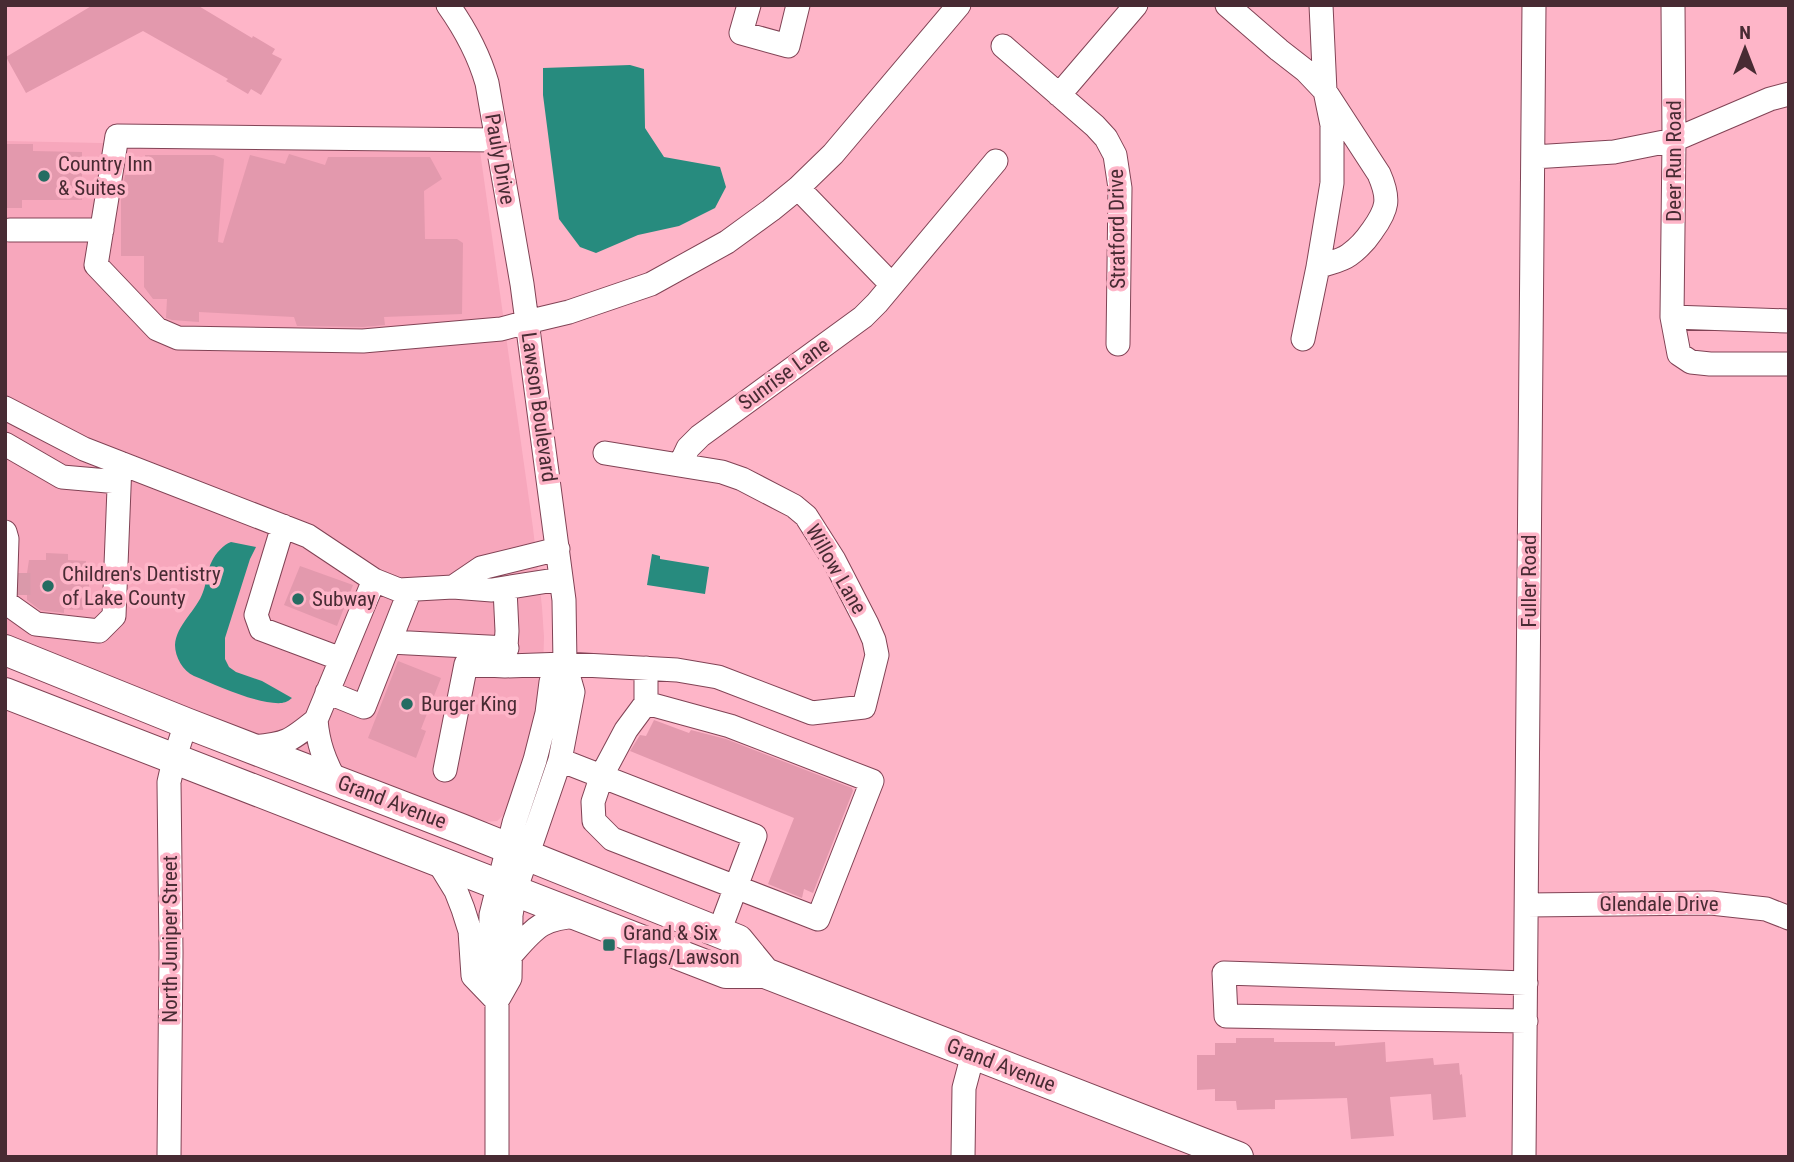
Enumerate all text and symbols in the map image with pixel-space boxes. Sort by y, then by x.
north arrow [1710,14,1780,84]
text: N [1739,21,1751,44]
street label: Deer Run Road [1662,100,1686,222]
street label: Pauly Drive [480,112,520,207]
place label: Country Inn & Suites [58,152,153,200]
marker: Country Inn & Suites [36,168,52,184]
street label: Stratford Drive [1104,169,1130,289]
street label: Lawson Boulevard [517,331,561,483]
street label: Sunrise Lane [734,333,834,415]
street label: Willow Lane [801,520,871,618]
street label: Fuller Road [1517,535,1541,627]
place label: Children's Dentistry of Lake County [62,562,221,610]
marker: Children's Dentistry of Lake County [40,578,56,594]
place label: Subway [312,587,376,611]
marker: Subway [290,591,306,607]
place label: Burger King [421,692,517,716]
marker: Burger King [399,696,415,712]
street label: Grand Avenue [334,770,450,834]
street label: North Juniper Street [158,855,182,1023]
street label: Glendale Drive [1599,892,1719,916]
place label: Grand & Six Flags/Lawson [623,921,740,969]
marker: Grand & Six Flags/Lawson [601,937,617,953]
street label: Grand Avenue [943,1033,1059,1097]

